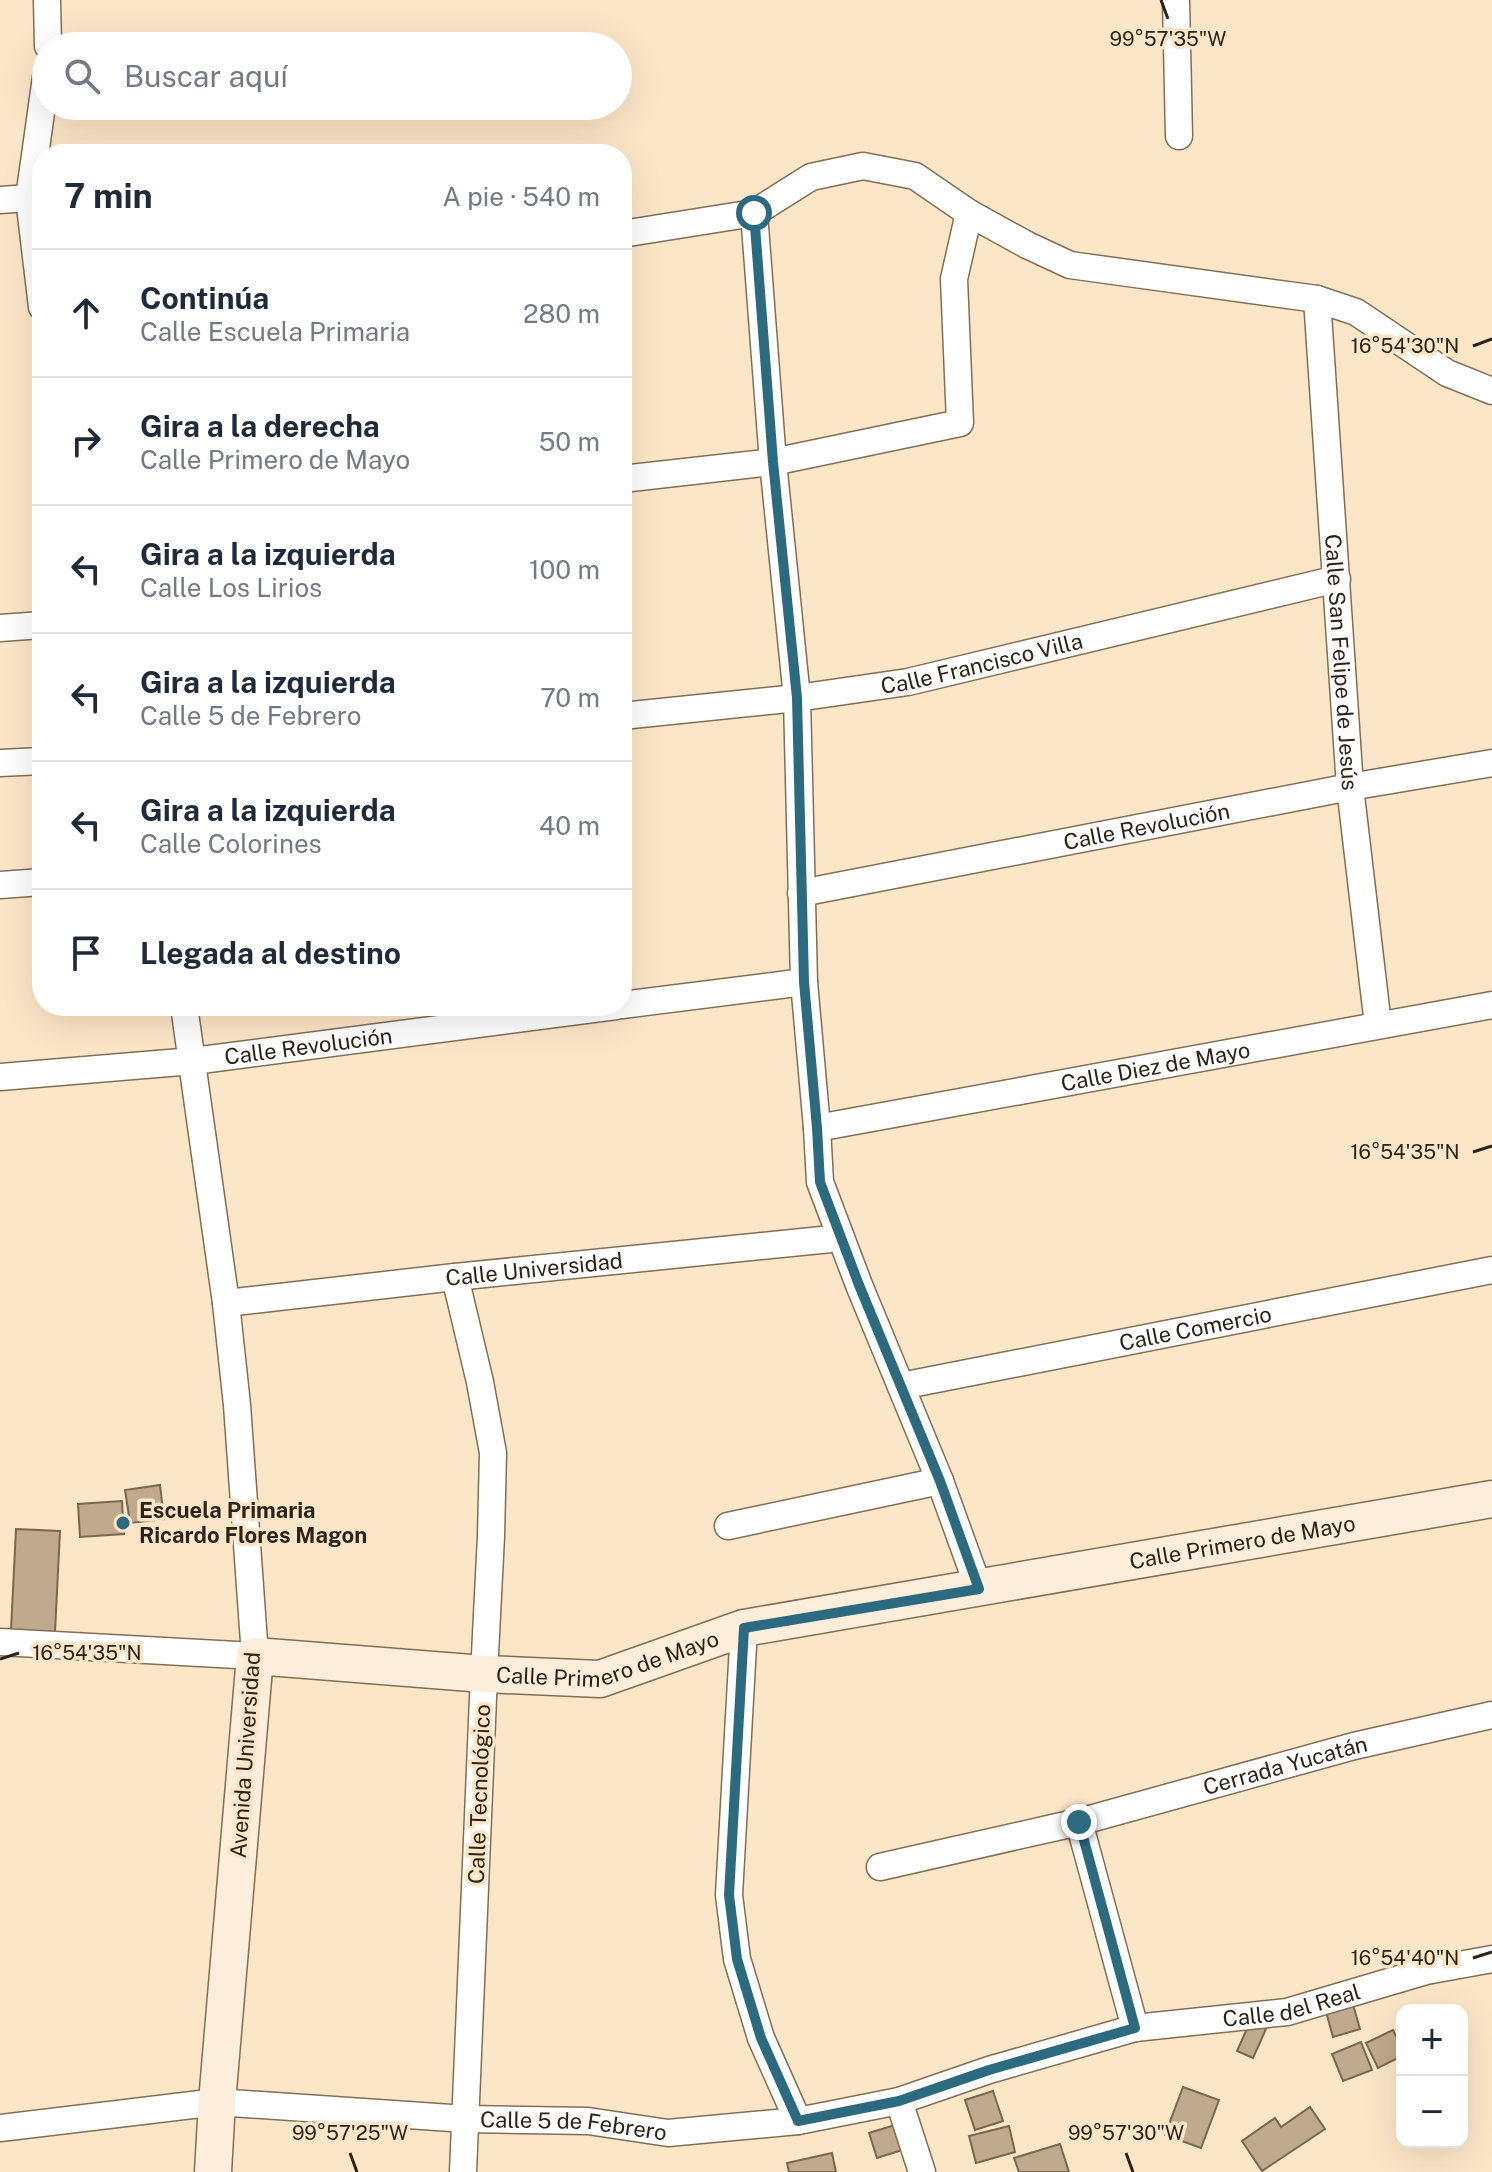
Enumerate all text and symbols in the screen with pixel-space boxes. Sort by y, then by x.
text: 99°57'35"W [1110,27,1226,51]
search box [32,32,632,120]
icon: search [60,54,104,98]
text: Buscar aquí [124,58,288,94]
text: 7 min [64,176,153,216]
text: A pie · 540 m [443,181,600,212]
route start [736,195,772,231]
text: Continúa [140,280,269,316]
icon: ahead [64,291,108,335]
text: 280 m [523,298,600,329]
text: Calle Escuela Primaria [140,316,410,347]
text: 16°54'30"N [1351,334,1459,358]
text: Gira a la derecha [140,408,380,444]
icon: right [64,419,108,463]
text: 50 m [539,426,600,457]
text: Calle Primero de Mayo [140,444,410,475]
street label: Calle San Felipe de Jesús [1320,533,1363,791]
text: Gira a la izquierda [140,536,396,572]
icon: left [64,547,108,591]
text: 100 m [529,554,600,585]
text: Calle Los Lirios [140,572,322,603]
street label: Calle Francisco Villa [879,628,1085,699]
text: Gira a la izquierda [140,664,396,700]
icon: left [64,675,108,719]
text: 70 m [540,682,600,713]
text: Calle 5 de Febrero [140,700,361,731]
text: Gira a la izquierda [140,792,396,828]
street label: Calle Revolución [1061,797,1232,855]
icon: left [64,803,108,847]
text: 40 m [539,810,600,841]
text: Calle Colorines [140,828,322,859]
icon: arrive [64,931,108,975]
text: Llegada al destino [140,935,401,971]
street label: Calle Revolución [223,1022,394,1070]
street label: Calle Diez de Mayo [1059,1036,1252,1096]
text: 16°54'35"N [1350,1140,1460,1164]
street label: Calle Universidad [444,1247,624,1291]
street label: Calle Comercio [1117,1301,1274,1356]
place label: Escuela Primaria Ricardo Flores Magon [139,1497,367,1548]
street label: Calle Primero de Mayo [1127,1510,1357,1574]
marker: Escuela Primaria Ricardo Flores Magon [114,1514,132,1532]
street label: Calle Primero de Mayo [496,1625,722,1692]
text: 16°54'35"N [32,1641,142,1665]
street label: Avenida Universidad [225,1651,265,1859]
street label: Calle Tecnológico [463,1704,495,1884]
street label: Cerrada Yucatán [1200,1730,1370,1800]
route end [1061,1804,1097,1840]
text: 16°54'40"N [1351,1946,1459,1970]
street label: Calle del Real [1221,1978,1363,2032]
map controls [1396,2004,1468,2148]
button: + [1396,2004,1468,2076]
button: − [1396,2076,1468,2148]
street label: Calle 5 de Febrero [480,2106,669,2146]
text: 99°57'25"W [292,2121,408,2145]
text: 99°57'30"W [1068,2121,1184,2145]

